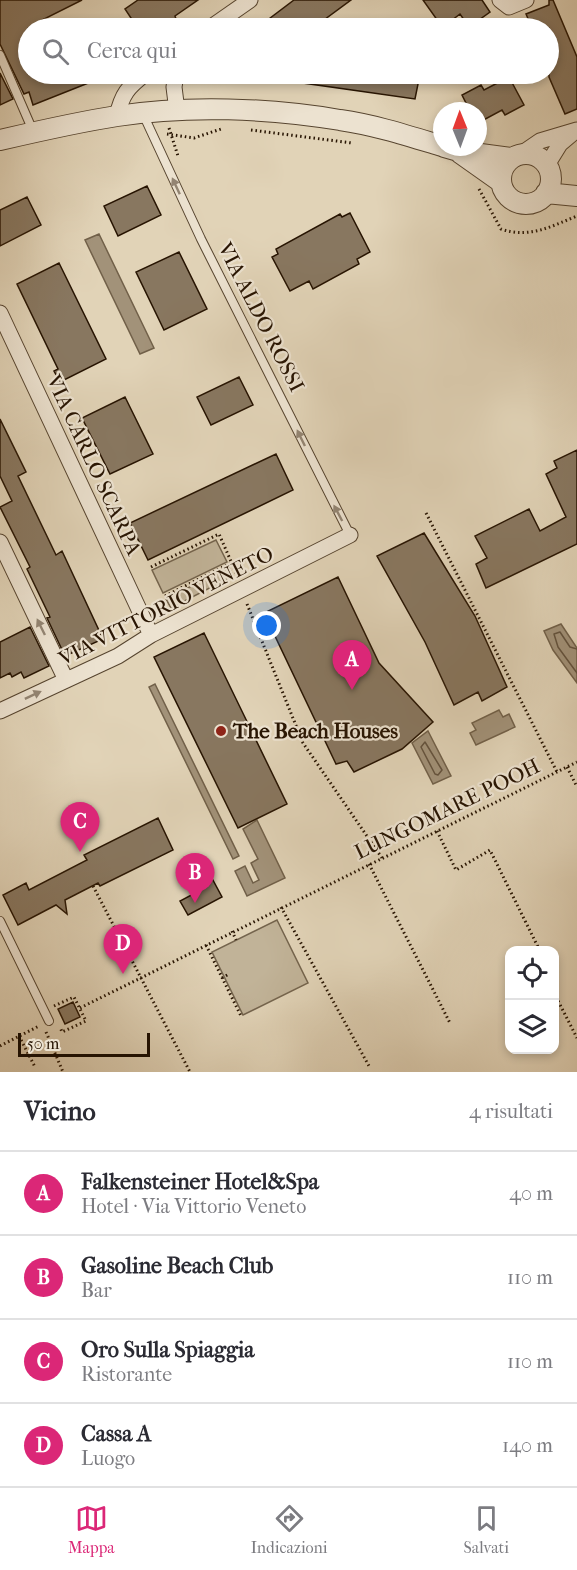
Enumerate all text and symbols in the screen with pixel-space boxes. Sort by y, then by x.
search box [18,18,559,84]
icon: search [39,35,72,68]
text: Cerca qui [87,38,177,64]
north arrow [433,102,487,156]
one-way arrow [172,178,181,195]
street label: VIA ALDO ROSSI [213,237,309,396]
street label: VIA CARLO SCARPA [41,370,146,559]
one-way arrow [296,429,306,447]
one-way arrow [333,504,343,521]
street label: VIA VITTORIO VENETO [54,541,277,671]
your location [252,611,281,640]
one-way arrow [36,619,46,636]
pin: A [332,640,372,690]
one-way arrow [25,691,42,700]
place label: The Beach Houses [232,719,398,743]
marker: The Beach Houses [214,724,228,738]
street label: LUNGOMARE POOH [350,753,544,864]
pin: C [60,802,100,852]
pin: B [176,854,214,903]
pin: D [104,924,142,974]
map controls [505,946,559,1054]
button: locate [505,946,559,1000]
button: layers [505,1000,559,1054]
scale bar [18,1030,150,1058]
text: 50 m [27,1034,59,1053]
text: Vicino [24,1096,96,1127]
text: 4 risultati [469,1100,553,1123]
text: Falkensteiner Hotel&Spa [81,1169,319,1195]
text: A [37,1182,50,1205]
text: 40 m [509,1182,553,1205]
text: Hotel · Via Vittorio Veneto [81,1195,306,1218]
text: Gasoline Beach Club [81,1253,273,1279]
text: B [37,1266,50,1289]
text: 110 m [507,1266,553,1289]
text: Bar [81,1279,112,1302]
text: Oro Sulla Spiaggia [81,1337,255,1363]
text: C [37,1350,50,1373]
text: 110 m [507,1350,553,1373]
text: Ristorante [81,1363,172,1386]
text: Cassa A [81,1421,151,1447]
text: D [36,1434,51,1457]
text: 140 m [502,1434,553,1457]
text: Luogo [81,1447,135,1470]
tab: Mappa [68,1502,115,1557]
tab: Indicazioni [251,1502,328,1557]
tab: Salvati [463,1502,509,1557]

